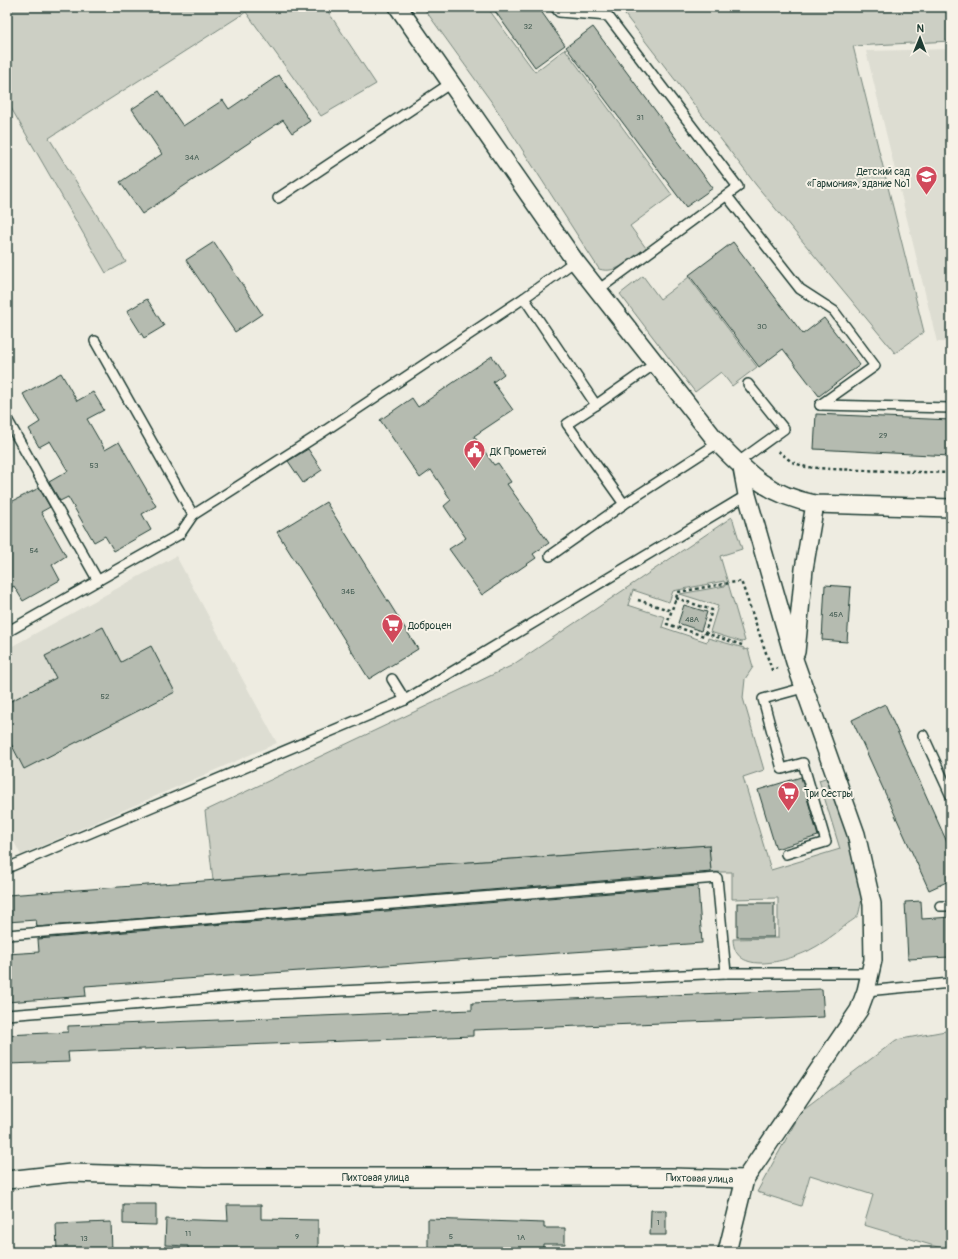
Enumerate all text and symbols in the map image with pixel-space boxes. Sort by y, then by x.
north arrow [900,18,940,58]
house number: 32 [524,22,533,31]
text: N [916,22,925,35]
house number: 31 [636,113,644,122]
house number: 34А [185,153,199,162]
school or university icon: Детский сад «Гармония», здание №1 [913,164,939,197]
place label: Детский сад «Гармония», здание №1 [807,166,910,190]
house number: 30 [757,322,767,331]
house number: 29 [879,431,887,440]
public building icon: ДК Прометей [461,438,487,471]
place label: ДК Прометей [489,446,546,458]
house number: 53 [90,461,99,470]
house number: 54 [30,546,39,555]
house number: 34Б [341,587,355,596]
house number: 45А [829,610,843,619]
supermarket icon: Доброцен [380,612,406,645]
house number: 48А [685,615,699,624]
place label: Доброцен [407,620,451,632]
house number: 52 [101,692,110,701]
supermarket icon: Три Сестры [776,780,802,813]
place label: Три Сестры [804,788,853,800]
street label: Пихтовая улица [342,1172,410,1184]
street label: Пихтовая улица [666,1172,734,1186]
house number: 1 [656,1218,660,1227]
house number: 11 [185,1229,191,1238]
house number: 9 [295,1232,299,1241]
house number: 5 [449,1232,453,1241]
house number: 1А [517,1233,525,1242]
house number: 13 [80,1234,88,1243]

